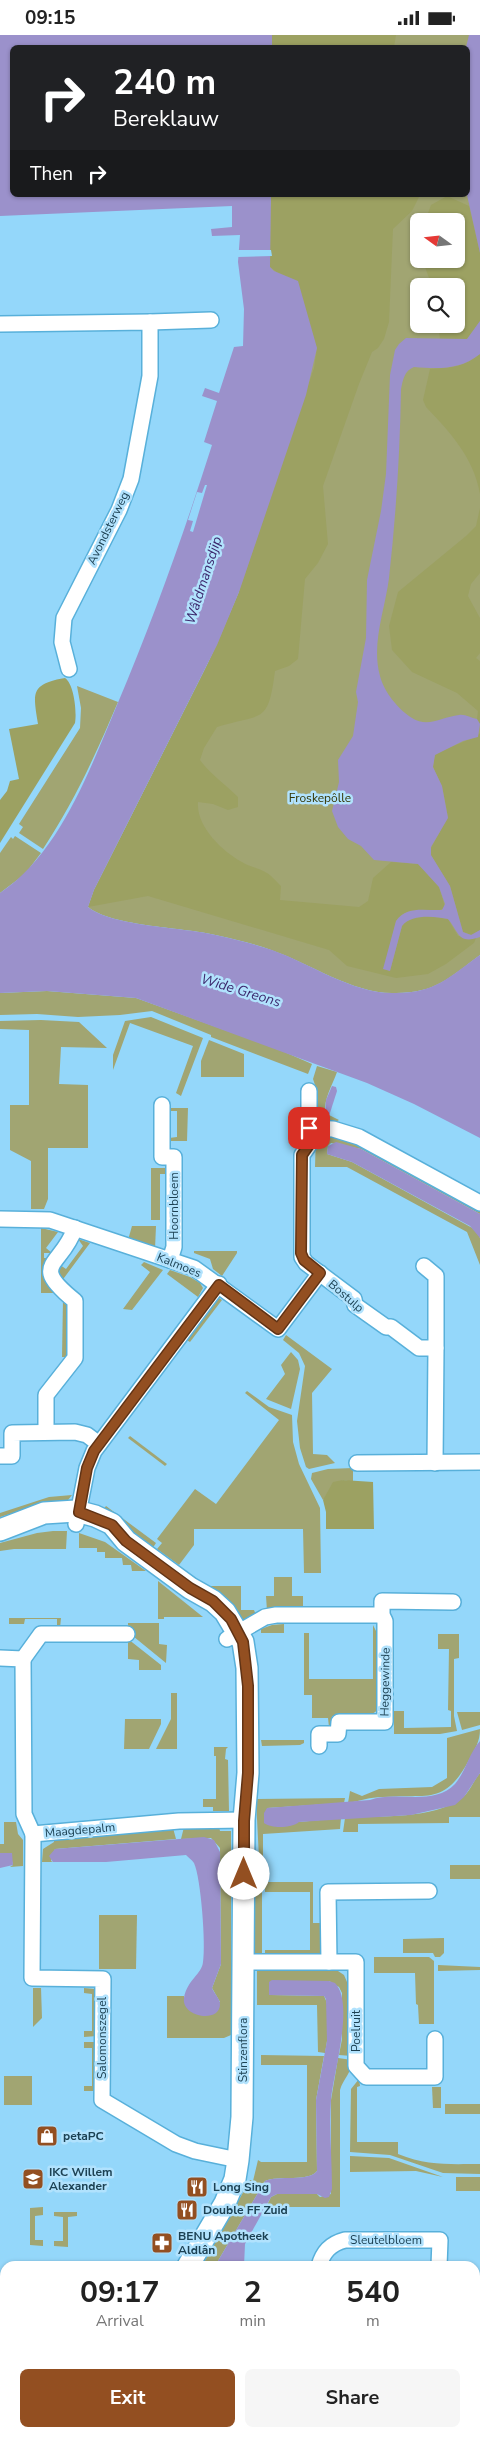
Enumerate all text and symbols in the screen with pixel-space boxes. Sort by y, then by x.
text: 09:15 [25,5,75,31]
text: 240 m [113,59,216,106]
icon: right [30,65,95,130]
text: Bereklauw [113,104,219,134]
icon: right [83,160,111,188]
text: Then [30,161,73,187]
north arrow [410,213,465,267]
map controls [410,213,465,333]
button: search [410,278,465,333]
street label: Avondsterweg [83,489,133,567]
water label: Wâldmansdjip [180,534,227,626]
park label: Froskepôlle [289,790,351,806]
water label: Wide Greons [198,969,284,1012]
pin [288,1107,330,1149]
icon: arrive [295,1114,323,1142]
street label: Hoornbloem [166,1172,182,1240]
street label: Kalmoes [154,1249,204,1281]
street label: Bostulp [325,1276,367,1316]
street label: Heggewinde [376,1647,394,1717]
street label: Maagdepalm [44,1819,116,1841]
position arrow [217,1847,269,1899]
street label: Salomonszegel [94,1996,110,2079]
street label: Poelruit [348,2009,364,2052]
street label: Stinzenflora [235,2018,251,2082]
shop icon: petaPC [35,2124,59,2148]
place label: petaPC [63,2128,104,2144]
place label: IKC Willem Alexander [49,2164,112,2194]
school or university icon: IKC Willem Alexander [21,2167,45,2191]
restaurant icon: Long Sing [185,2175,209,2199]
place label: Long Sing [213,2179,269,2195]
restaurant icon: Double FF Zuid [175,2198,199,2222]
place label: Double FF Zuid [203,2202,288,2218]
place label: BENU Apotheek Aldlân [178,2228,269,2258]
pharmacy icon: BENU Apotheek Aldlân [150,2231,174,2255]
street label: Sleutelbloem [350,2232,422,2248]
text: 09:17 [80,2272,159,2313]
text: 2 [244,2272,262,2313]
text: 540 [346,2272,400,2313]
text: Arrival [96,2310,144,2332]
text: min [239,2310,266,2332]
text: m [366,2310,380,2332]
button: Exit [20,2369,235,2427]
button: Share [245,2369,460,2427]

